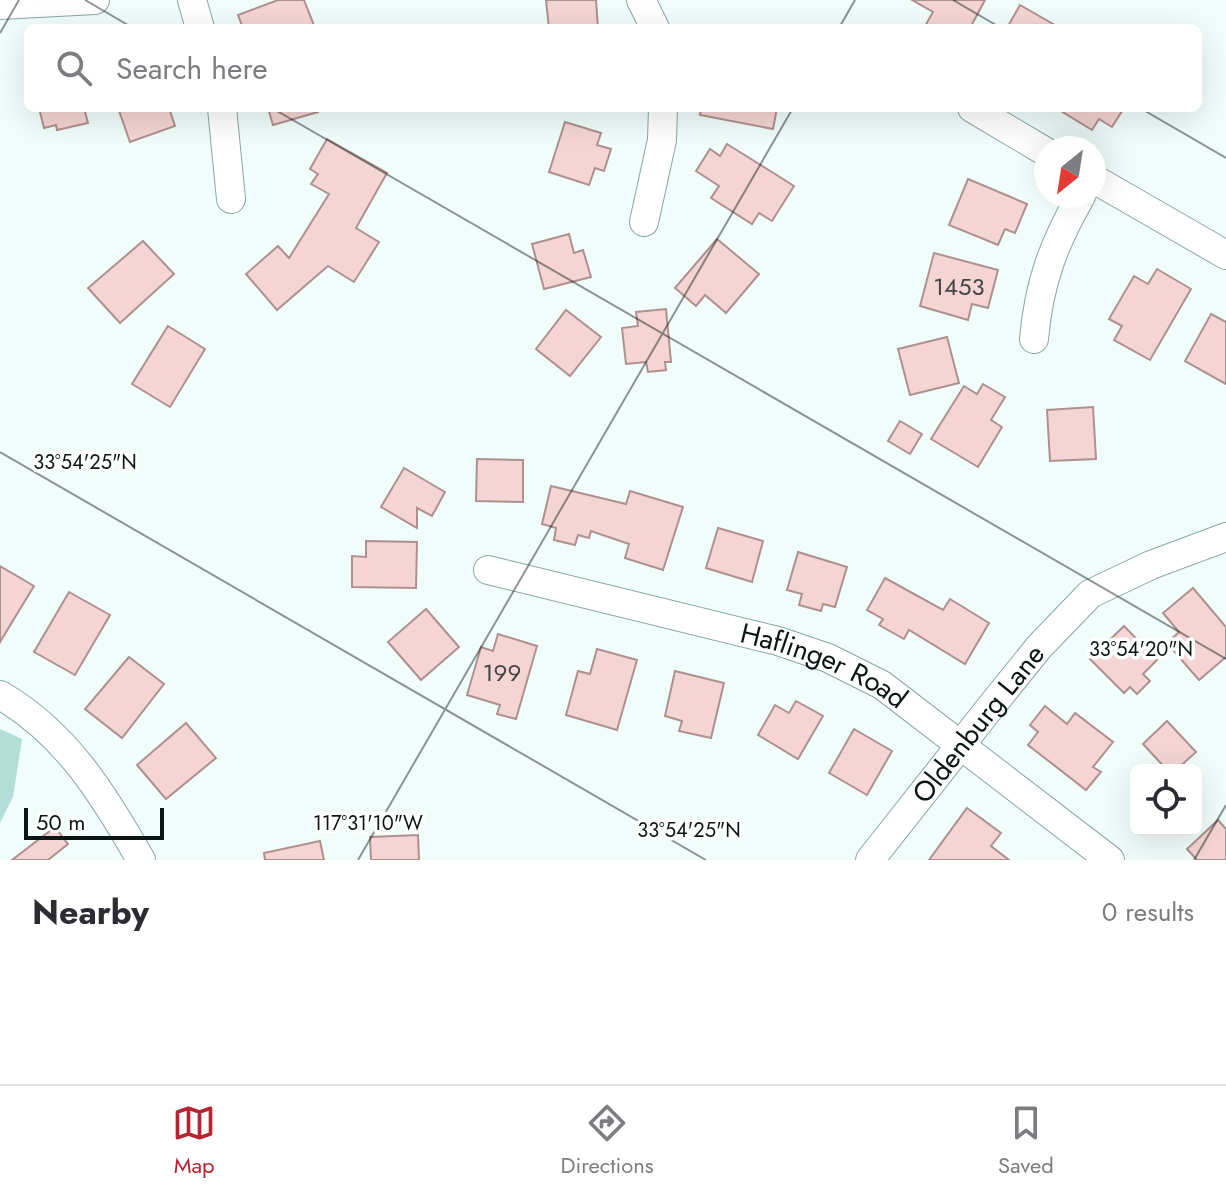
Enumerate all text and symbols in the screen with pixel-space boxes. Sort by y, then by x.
search box [24,24,1202,112]
icon: search [52,46,96,90]
text: Search here [116,47,268,90]
north arrow [1034,136,1106,208]
house number: 1453 [933,269,985,304]
text: 33°54'25"N [33,448,137,477]
street label: Haflinger Road [736,613,916,718]
street label: Oldenburg Lane [902,635,1054,812]
text: 33°54'20"N [1089,635,1193,664]
house number: 199 [483,655,521,690]
map controls [1130,764,1202,836]
button: locate [1130,764,1202,836]
scale bar [24,804,164,840]
text: 50 m [36,806,85,838]
text: 117°31'10"W [313,809,423,838]
text: 33°54'25"N [637,816,741,845]
text: Nearby [32,888,149,937]
text: 0 results [1102,893,1194,931]
tab: Map [172,1101,216,1181]
tab: Directions [561,1101,654,1181]
tab: Saved [998,1101,1054,1181]

